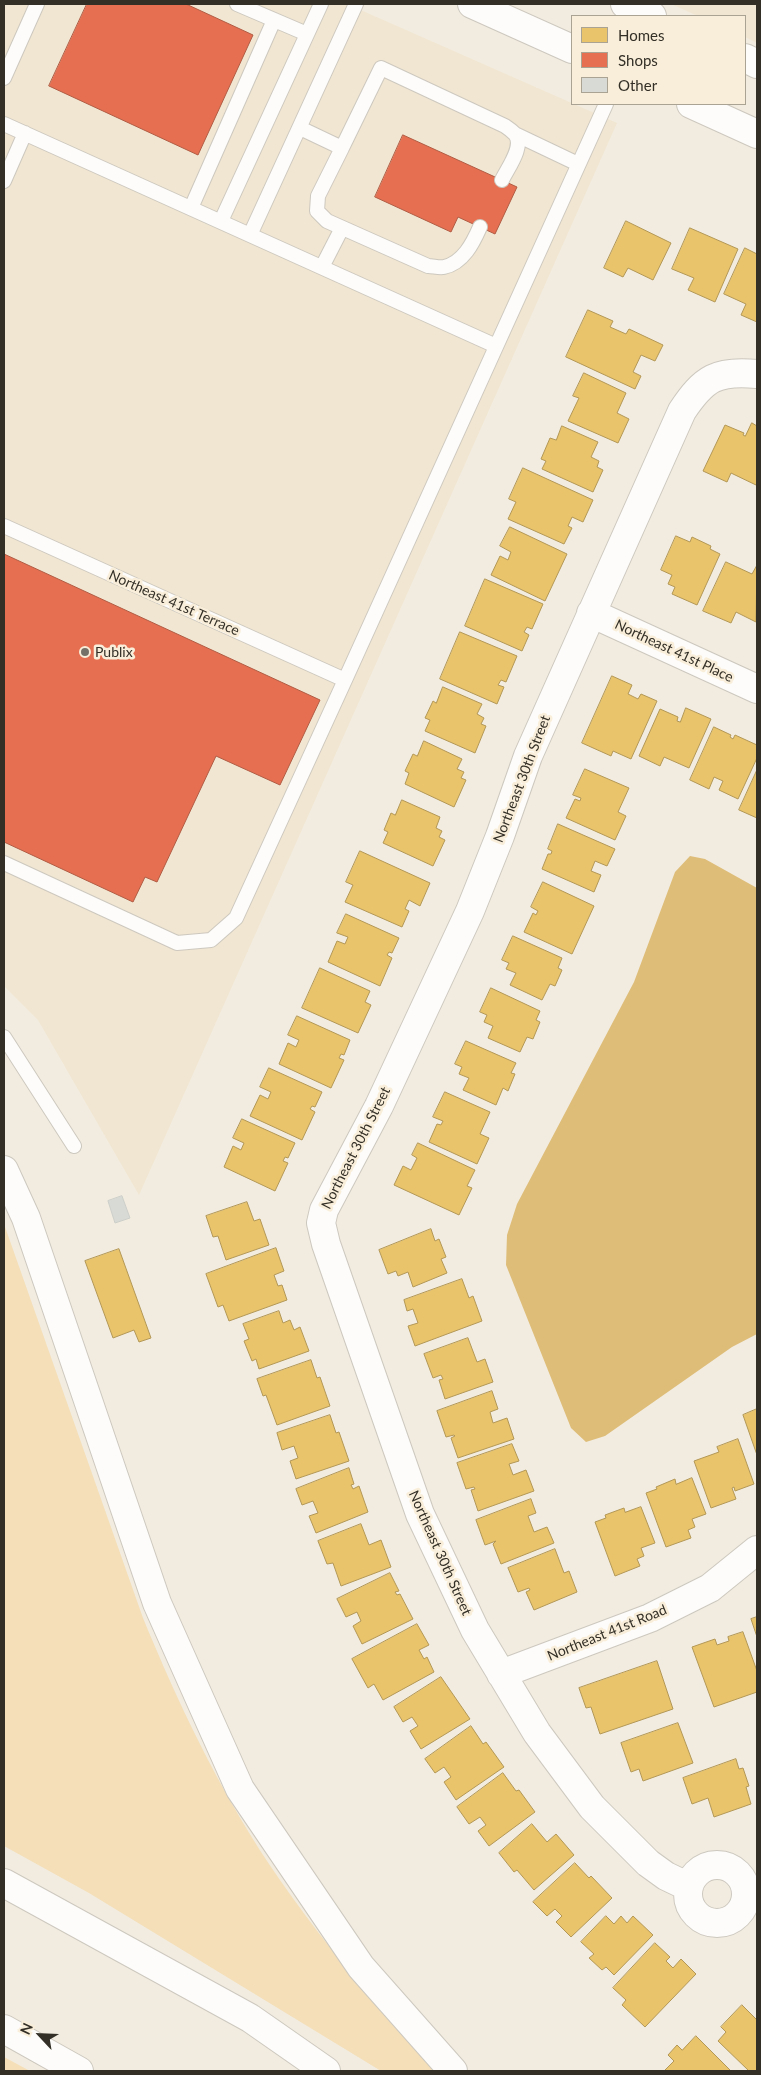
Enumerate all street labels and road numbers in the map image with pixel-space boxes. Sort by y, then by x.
street label: Northeast 41st Terrace [106,567,242,639]
street label: Northeast 41st Place [612,616,736,686]
street label: Northeast 30th Street [490,713,554,845]
street label: Northeast 30th Street [318,1084,394,1212]
street label: Northeast 30th Street [405,1488,475,1618]
street label: Northeast 41st Road [545,1601,669,1665]

